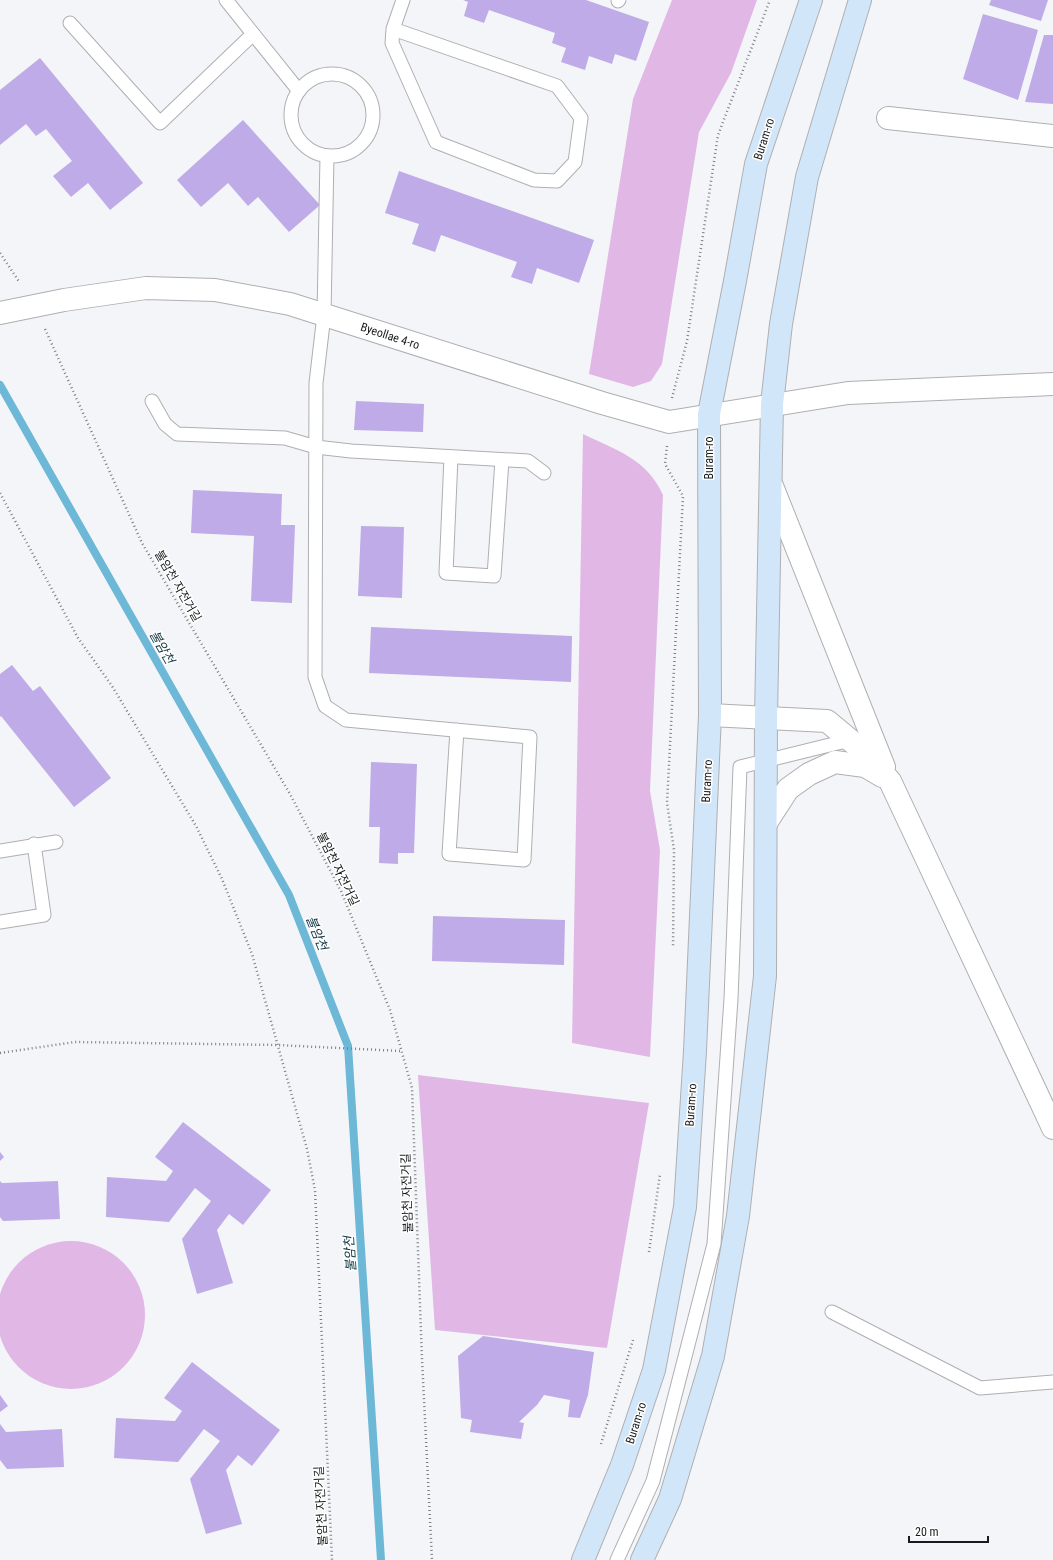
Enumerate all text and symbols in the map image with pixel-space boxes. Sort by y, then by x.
street label: Buram-ro [751,116,777,162]
street label: Byeollae 4-ro [359,320,421,352]
street label: Buram-ro [702,436,716,480]
street label: 불암천 자전거길 [152,548,204,624]
water label: 불암천 [147,628,178,667]
street label: Buram-ro [699,759,715,803]
street label: 불암천 자전거길 [314,830,362,908]
water label: 불암천 [303,914,331,953]
street label: Buram-ro [683,1083,699,1127]
street label: 불암천 자전거길 [399,1153,415,1233]
water label: 불암천 [341,1235,359,1272]
street label: Buram-ro [623,1400,649,1446]
street label: 불암천 자전거길 [312,1466,330,1546]
scale bar [909,1518,988,1544]
text: 20 m [915,1525,939,1539]

